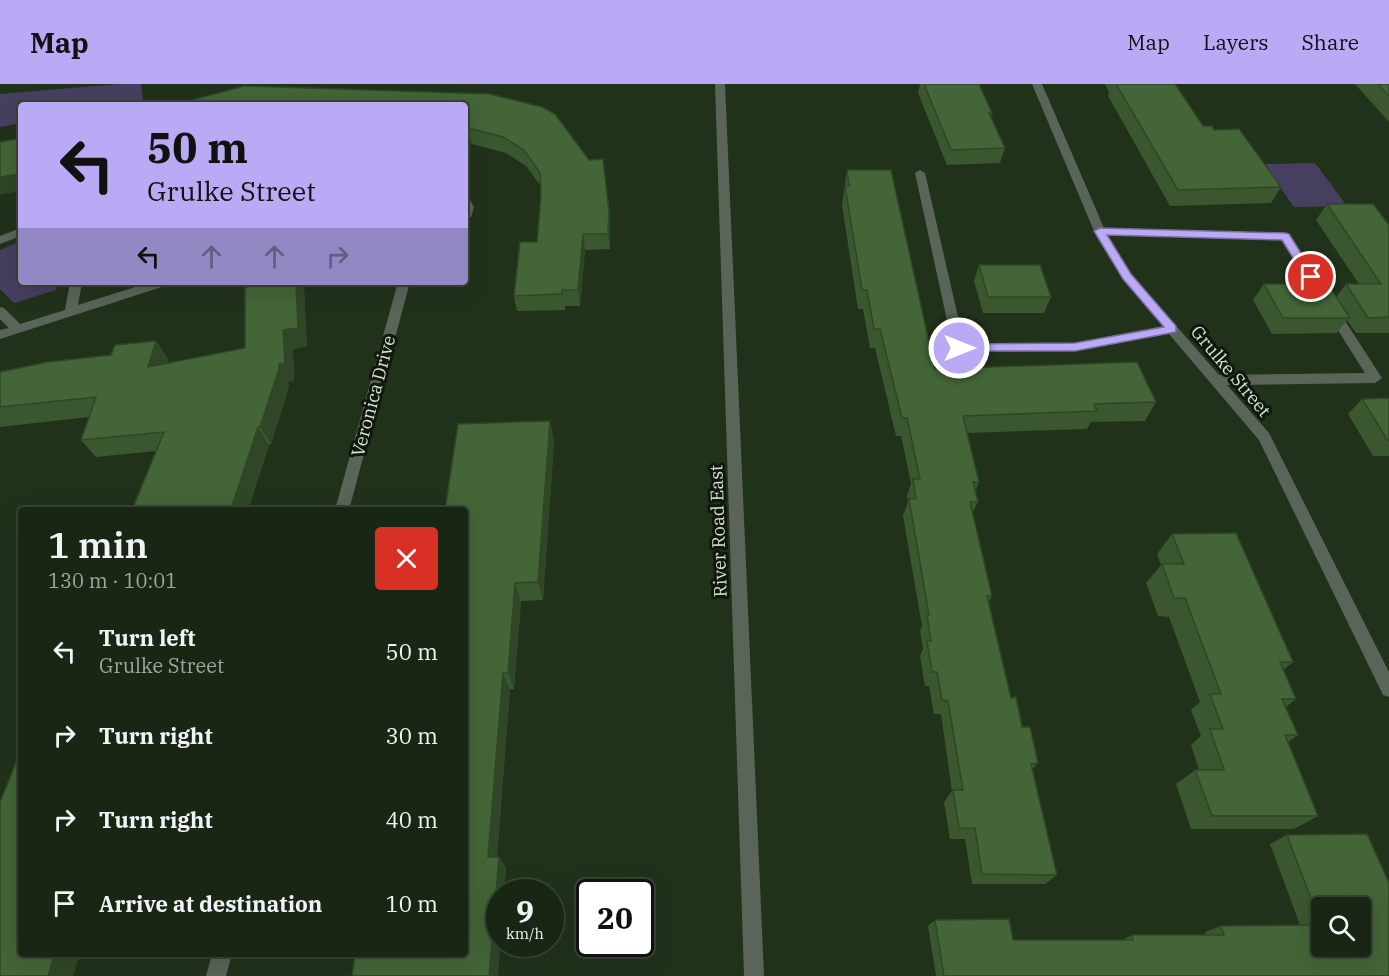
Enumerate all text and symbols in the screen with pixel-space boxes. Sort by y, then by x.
text: Map [30,24,89,61]
text: Map [1127,28,1170,56]
text: Layers [1203,28,1269,56]
text: Share [1302,28,1359,56]
text: 50 m [147,120,248,175]
icon: left [48,126,126,204]
text: Grulke Street [147,173,316,208]
icon: left [132,240,165,273]
icon: ahead [195,240,228,273]
icon: ahead [258,240,291,273]
icon: right [321,240,354,273]
pin [1285,251,1336,302]
icon: arrive [1294,260,1327,293]
position arrow [927,316,991,380]
street label: Grulke Street [1186,321,1276,421]
street label: Veronica Drive [346,333,400,459]
street label: River Road East [704,464,732,598]
text: 1 min [48,521,148,568]
button: close [375,527,438,590]
text: 130 m · 10:01 [48,567,177,594]
text: Turn left [99,623,195,652]
icon: left [48,635,81,668]
text: 50 m [386,637,438,666]
text: Grulke Street [99,652,224,679]
icon: right [48,719,81,752]
text: Turn right [99,721,213,750]
text: 30 m [386,721,438,750]
icon: right [48,803,81,836]
text: Turn right [99,805,213,834]
text: 40 m [386,805,438,834]
speed limit sign: 20 [576,879,654,957]
icon: arrive [48,887,81,920]
text: Arrive at destination [99,889,322,918]
text: 10 m [386,889,438,918]
text: 9 [516,891,534,930]
map controls [1311,897,1371,957]
button: search [1311,897,1371,957]
text: km/h [506,924,544,943]

